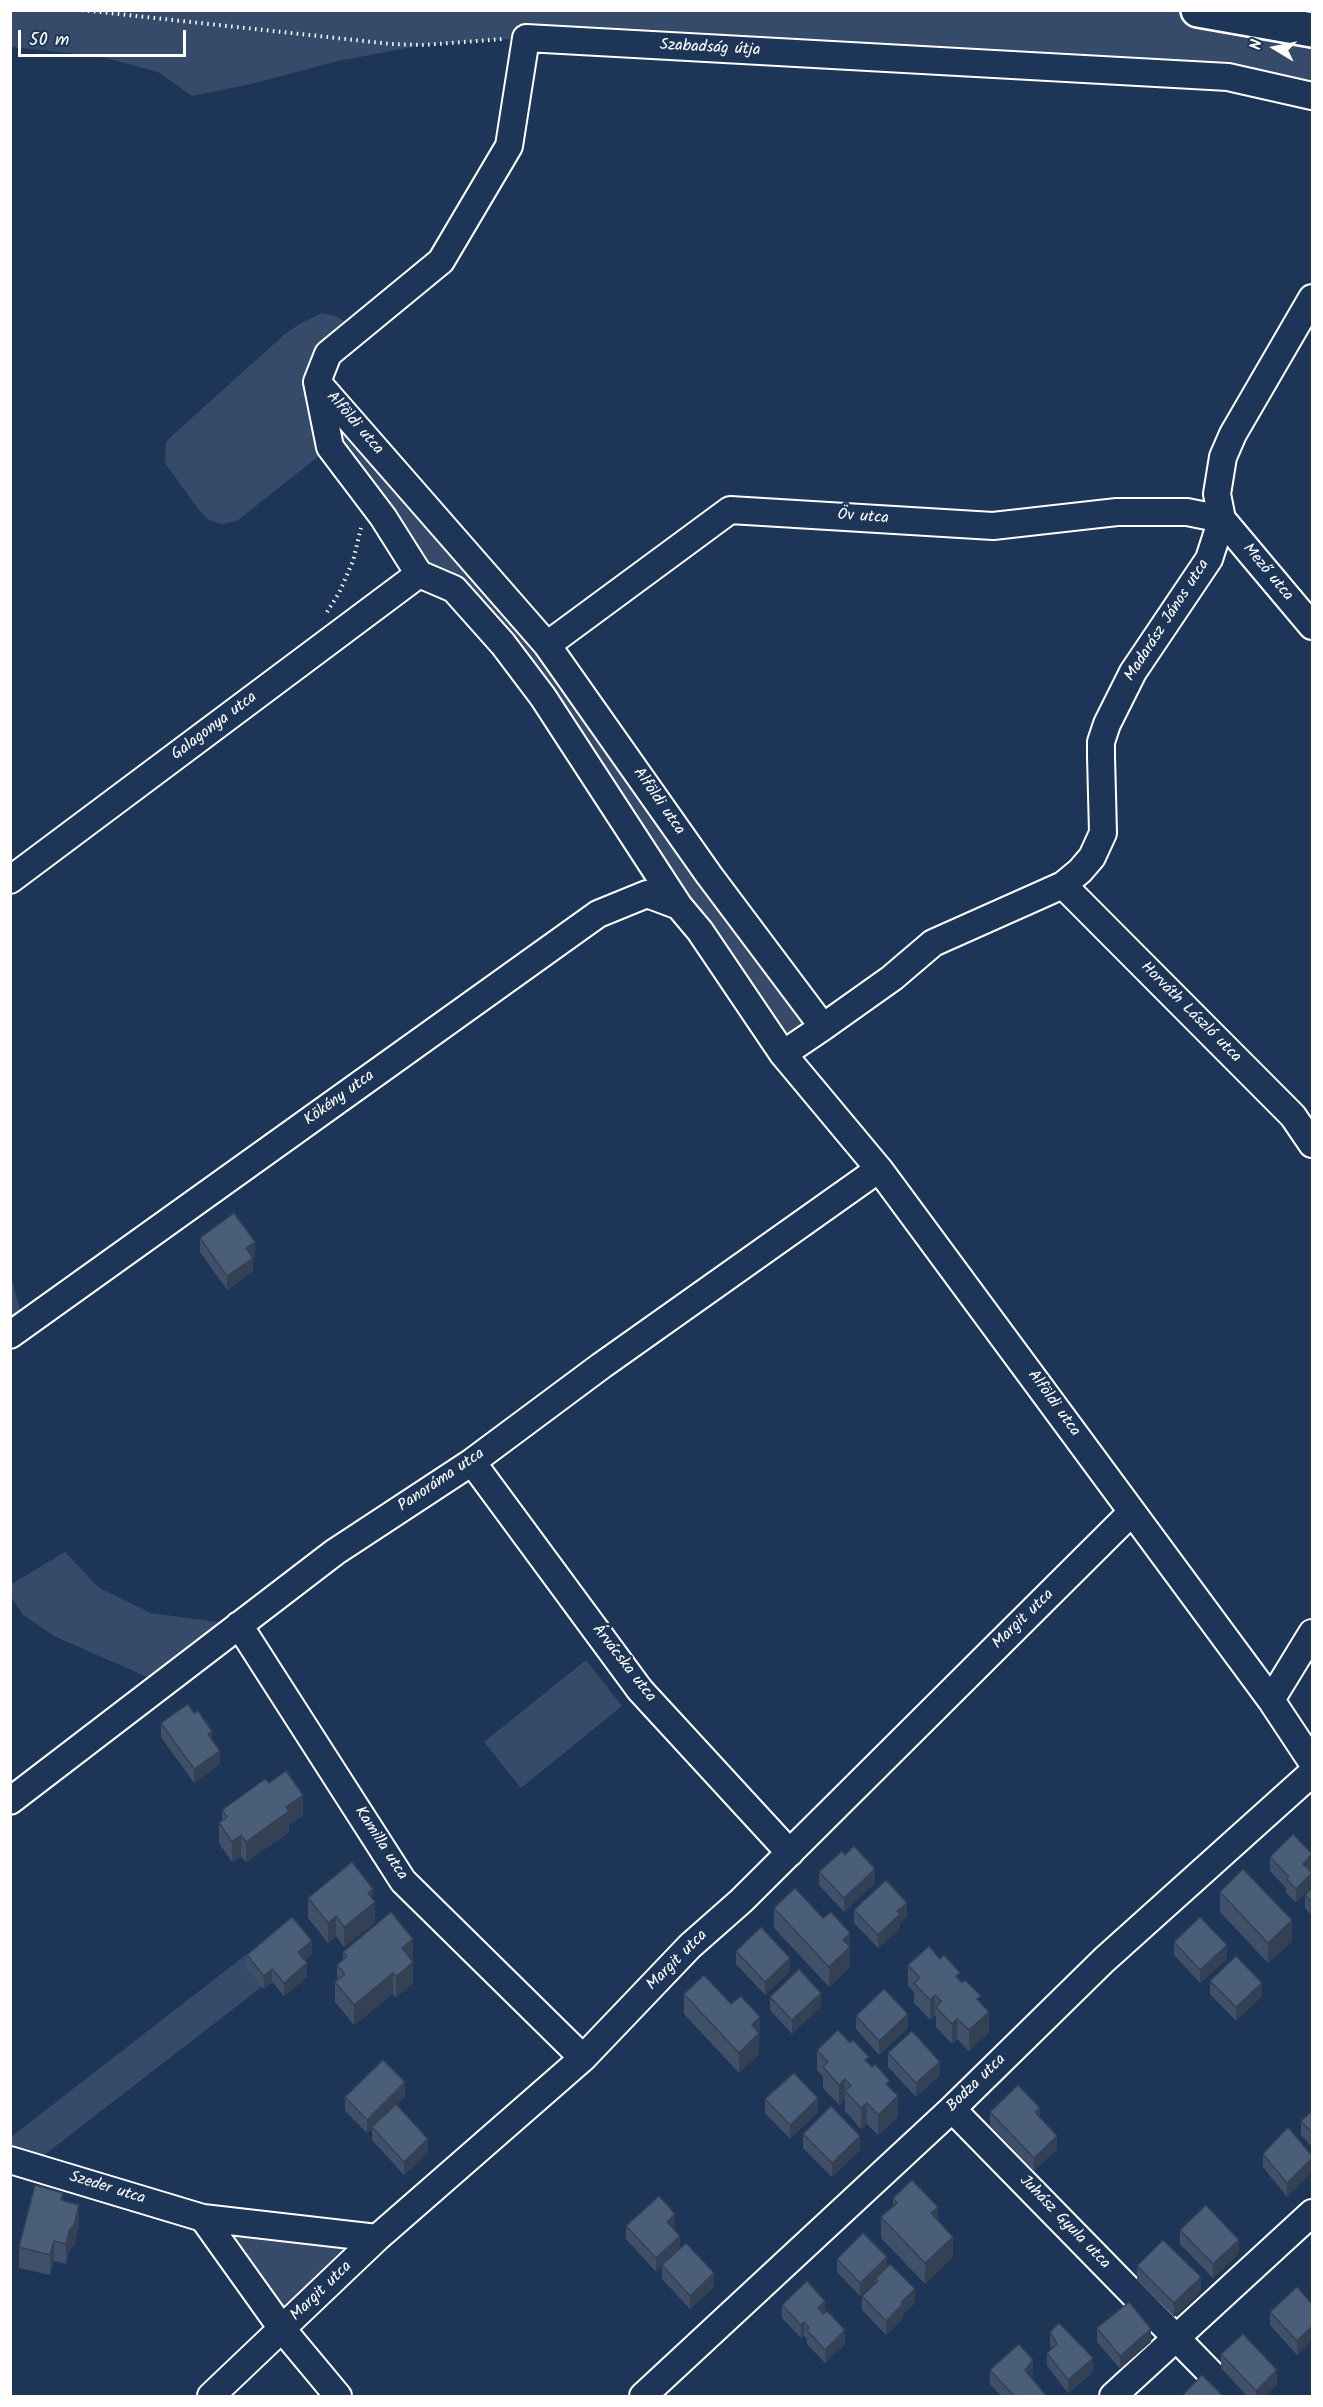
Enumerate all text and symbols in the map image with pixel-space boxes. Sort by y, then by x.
scale bar [21,18,189,56]
north arrow [1245,18,1305,78]
text: 50 m [29,26,69,55]
street label: Szabadság útja [659,37,761,61]
text: N [1244,38,1270,52]
street label: Alföldi utca [321,388,387,460]
street label: Öv utca [837,507,889,529]
street label: Mező utca [1237,540,1297,606]
street label: Madarász János utca [1121,557,1215,685]
street label: Galagonya utca [168,689,262,765]
street label: Alföldi utca [628,765,688,839]
street label: Horváth László utca [1135,958,1245,1068]
street label: Kökény utca [301,1067,379,1131]
street label: Alföldi utca [1022,1367,1084,1441]
street label: Panoráma utca [395,1445,489,1517]
street label: Margit utca [989,1586,1059,1654]
street label: Árvácska utca [587,1621,659,1707]
street label: Kamilla utca [349,1804,411,1884]
street label: Margit utca [644,1927,712,1995]
street label: Bodza utca [943,2051,1011,2117]
street label: Szeder utca [67,2168,147,2210]
street label: Juhász Gyula utca [1014,2172,1114,2274]
street label: Margit utca [287,2258,357,2326]

